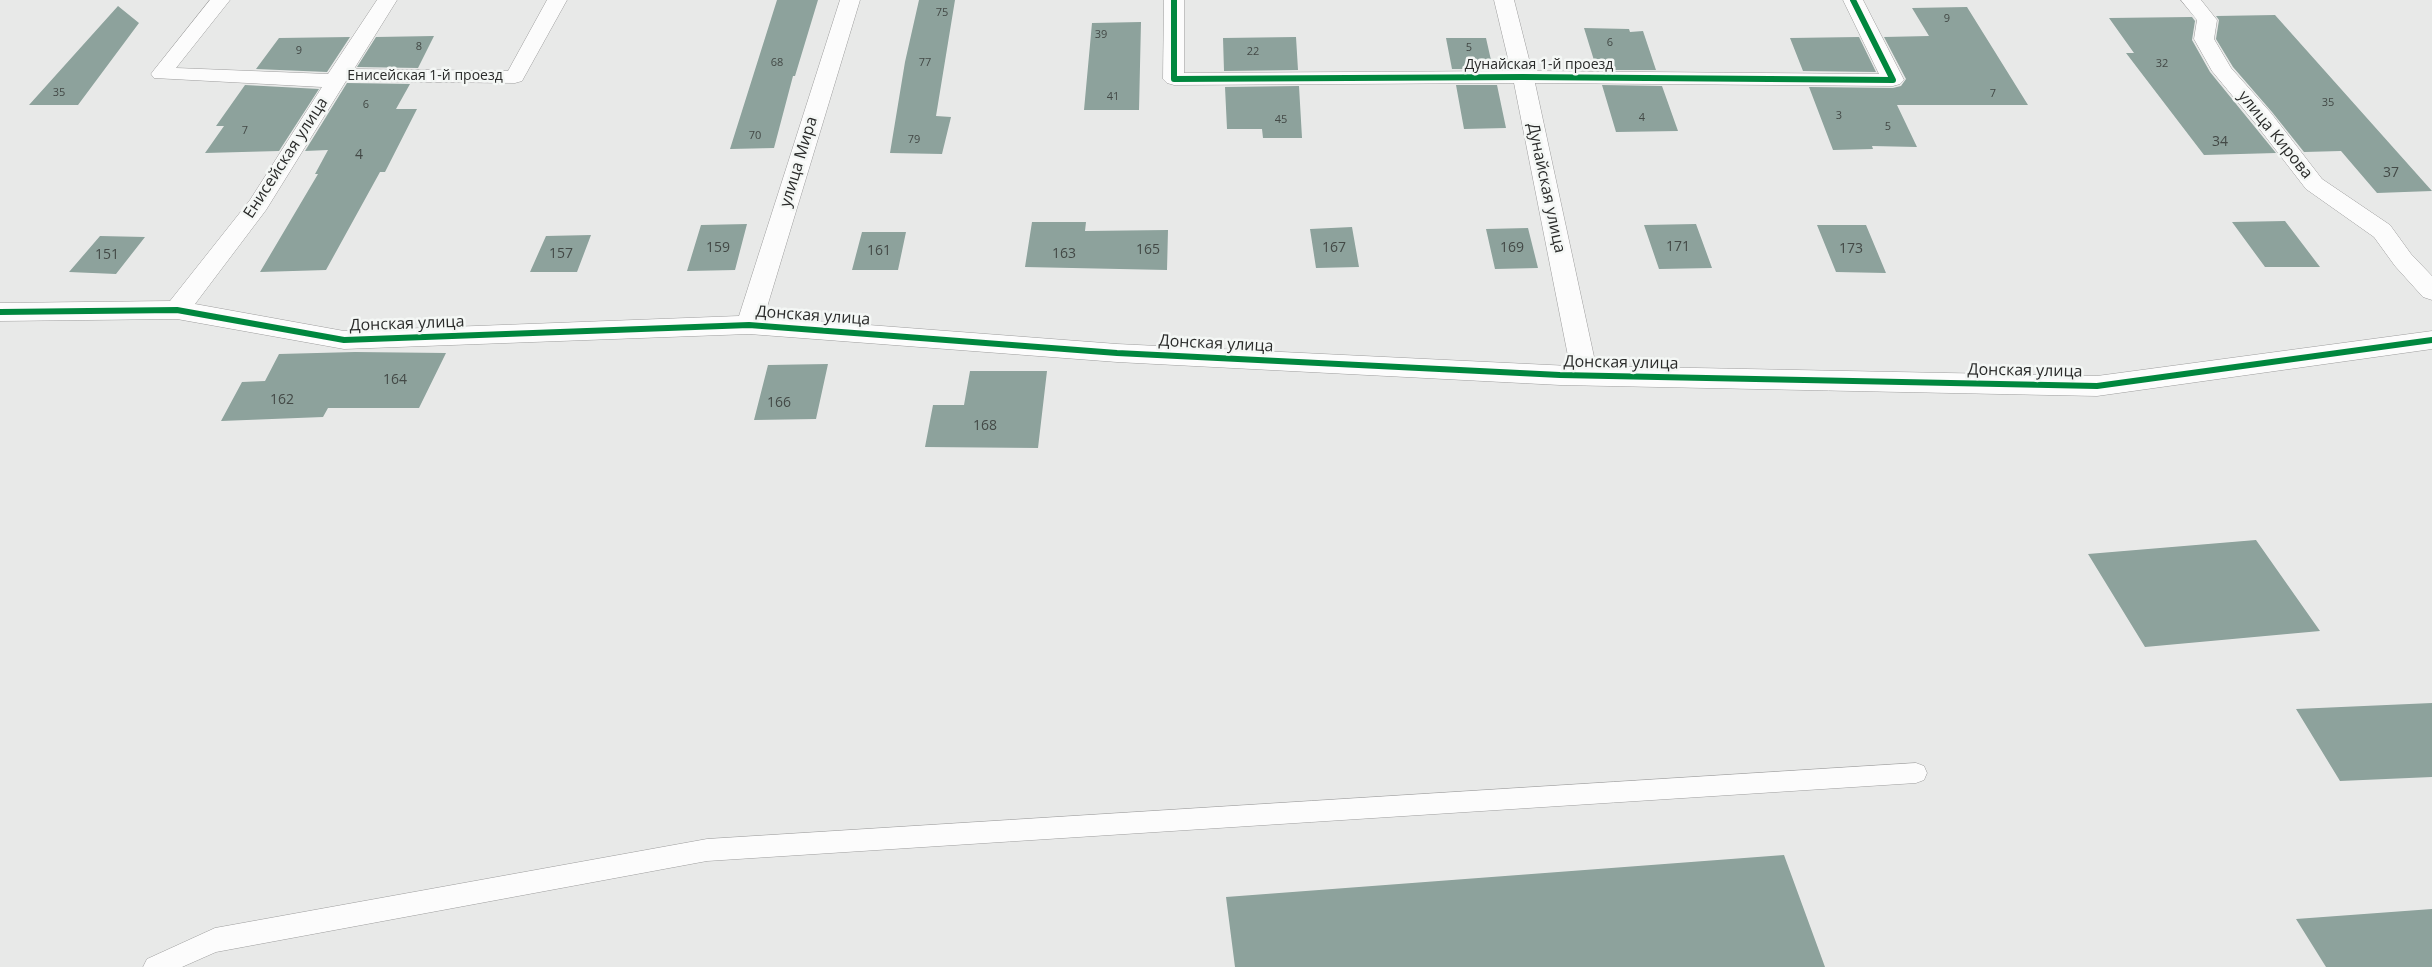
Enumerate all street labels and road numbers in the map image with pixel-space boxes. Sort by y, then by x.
street label: Дунайская 1-й проезд [1465,57,1613,73]
street label: Енисейская 1-й проезд [347,68,503,84]
street label: улица Кирова [2234,87,2316,183]
street label: Енисейская улица [240,94,332,222]
street label: улица Мира [776,114,822,210]
street label: Дунайская улица [1523,121,1569,255]
street label: Донская улица [755,302,871,330]
street label: Донская улица [349,312,465,336]
street label: Донская улица [1158,331,1274,357]
street label: Донская улица [1563,352,1679,374]
street label: Донская улица [1967,360,2083,382]

